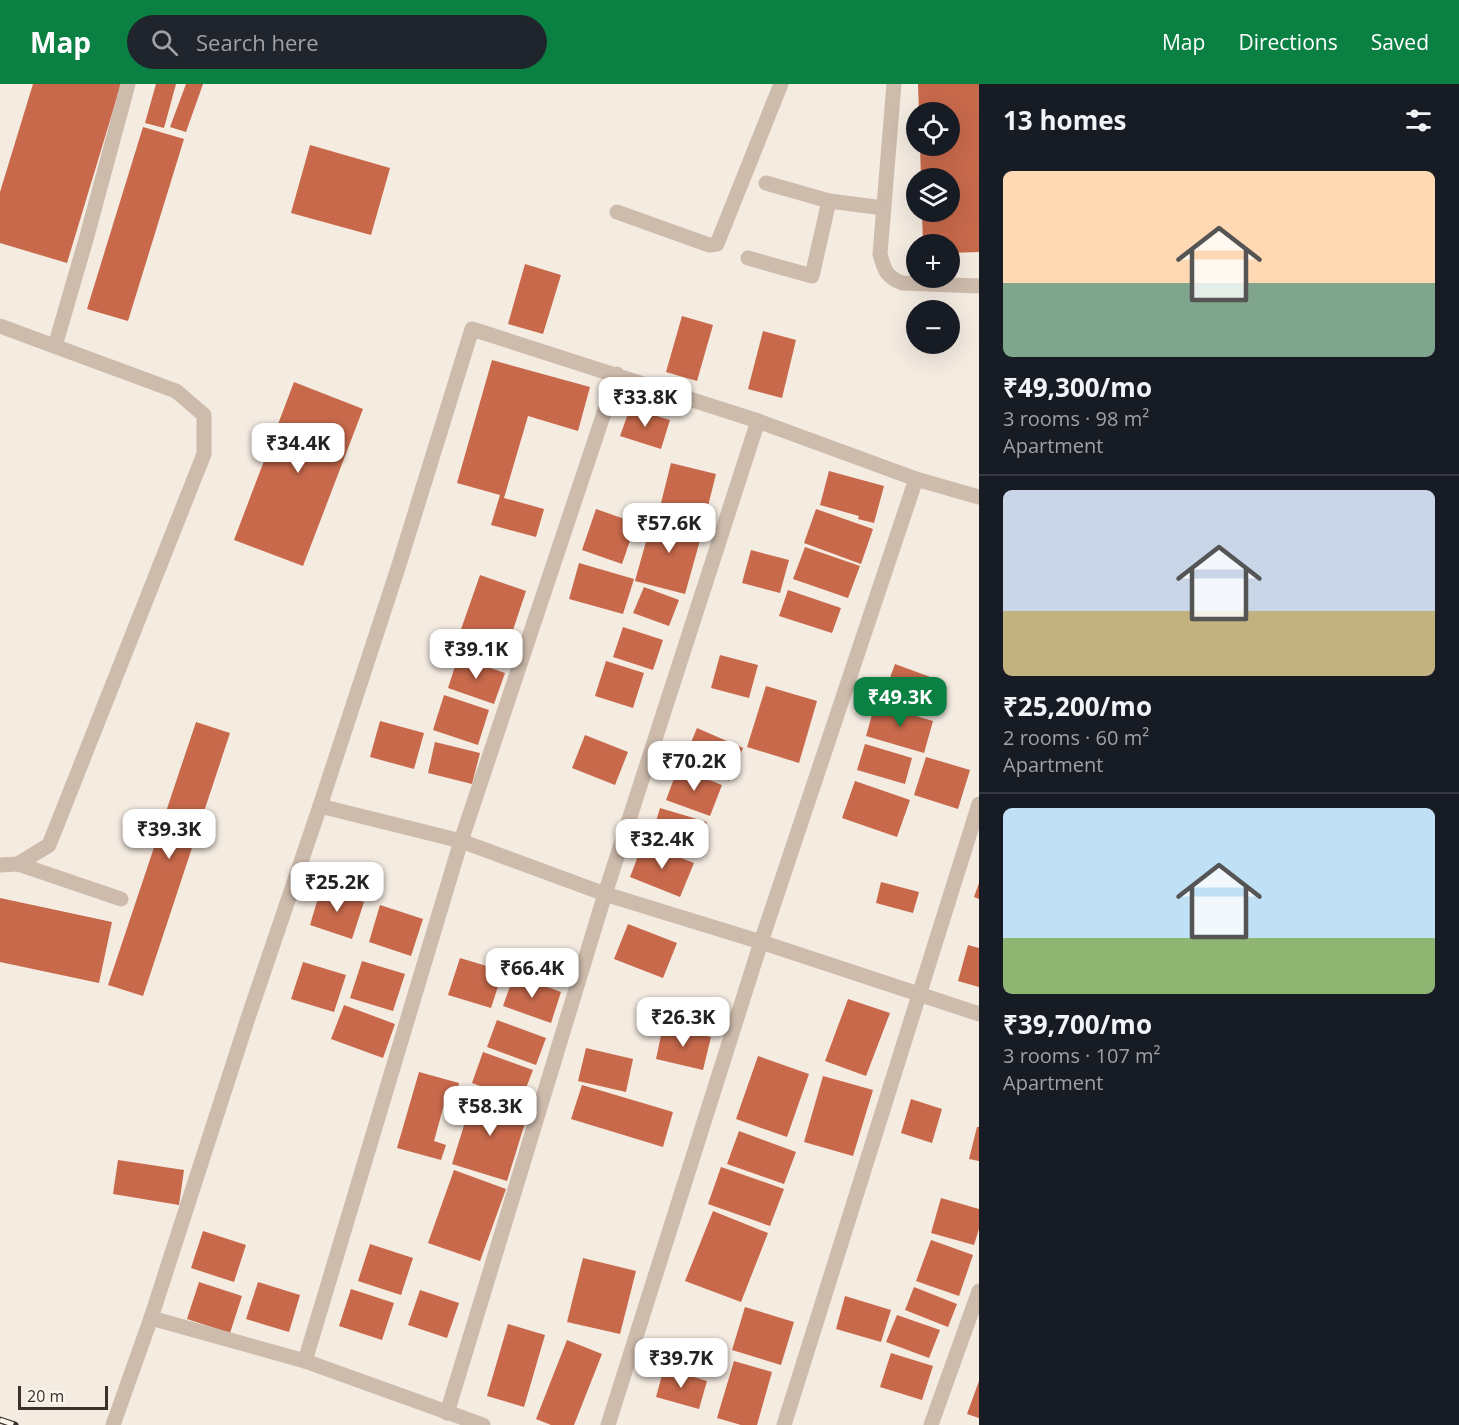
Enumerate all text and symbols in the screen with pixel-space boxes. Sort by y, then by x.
search box [127,15,547,69]
text: Map [30,23,91,61]
icon: search [148,26,181,59]
text: Search here [196,27,319,57]
text: Map [1162,28,1205,56]
text: Directions [1238,28,1338,56]
text: Saved [1371,28,1429,56]
map controls [906,102,960,354]
button: locate [906,102,960,156]
text: 13 homes [1003,102,1127,138]
icon: filters [1402,104,1435,137]
button: layers [906,168,960,222]
icon: home [1165,210,1273,318]
button: + [906,234,960,288]
button: − [906,300,960,354]
text: ₹49,300/mo [1003,369,1152,405]
pin: ₹33.8K [596,377,694,428]
text: ₹33.8K [613,383,677,410]
text: 3 rooms · 98 m² [1003,405,1149,432]
pin: ₹34.4K [249,423,347,474]
text: ₹34.4K [266,429,330,456]
text: Apartment [1003,432,1103,459]
pin: ₹57.6K [620,503,718,554]
text: ₹57.6K [637,509,701,536]
icon: home [1165,529,1273,637]
pin: ₹39.1K [427,629,525,680]
text: ₹39.1K [444,635,508,662]
pin: ₹49.3K [851,677,949,728]
text: ₹49.3K [868,683,932,710]
text: ₹25,200/mo [1003,688,1152,724]
text: 2 rooms · 60 m² [1003,724,1149,751]
pin: ₹70.2K [645,741,743,792]
text: ₹70.2K [662,747,726,774]
text: Apartment [1003,751,1103,778]
pin: ₹39.3K [120,809,218,860]
text: ₹39.3K [137,815,201,842]
pin: ₹32.4K [613,819,711,870]
text: ₹32.4K [630,825,694,852]
icon: home [1165,847,1273,955]
pin: ₹25.2K [288,862,386,913]
text: ₹25.2K [305,868,369,895]
pin: ₹66.4K [483,948,581,999]
text: ₹66.4K [500,954,564,981]
pin: ₹26.3K [634,997,732,1048]
text: ₹26.3K [651,1003,715,1030]
text: ₹39,700/mo [1003,1006,1152,1042]
text: 3 rooms · 107 m² [1003,1042,1161,1069]
text: Apartment [1003,1069,1103,1096]
pin: ₹58.3K [441,1086,539,1137]
text: ₹58.3K [458,1092,522,1119]
pin: ₹39.7K [632,1338,730,1389]
text: ₹39.7K [649,1344,713,1371]
scale bar [18,1383,108,1410]
text: 20 m [27,1385,64,1407]

